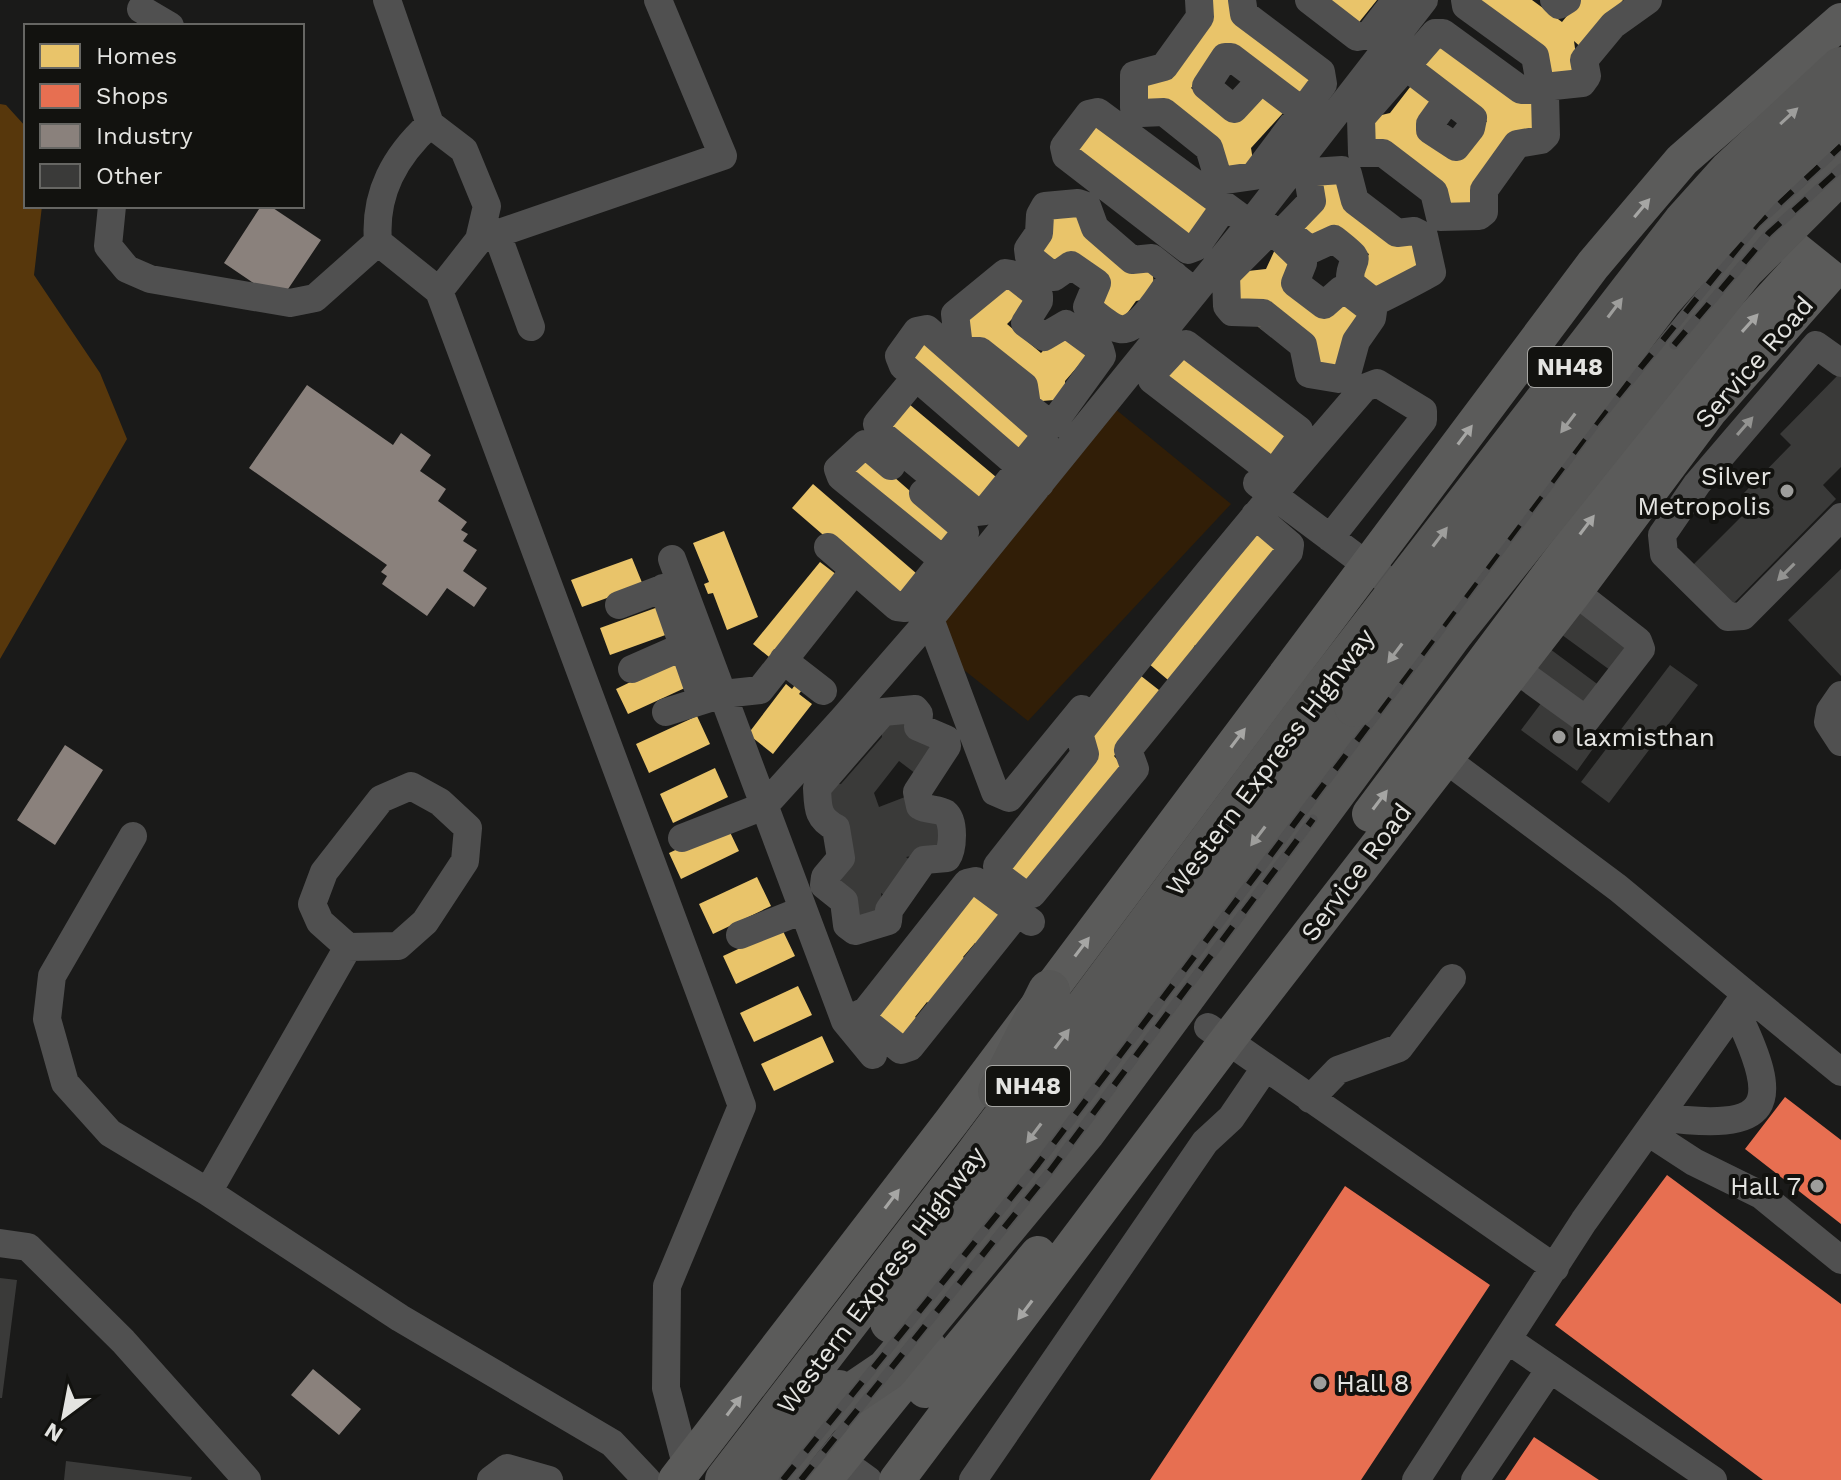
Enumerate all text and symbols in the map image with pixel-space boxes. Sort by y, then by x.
legend [24,24,304,208]
text: Homes [96,42,177,70]
text: Shops [96,82,168,110]
one-way arrow [1780,107,1799,125]
text: Industry [96,122,193,150]
text: Other [96,162,163,190]
one-way arrow [1633,198,1650,218]
street label: Service Road [1689,290,1819,434]
one-way arrow [1606,298,1623,318]
one-way arrow [1740,313,1758,332]
road number: NH48 [1528,347,1612,387]
one-way arrow [1561,413,1577,433]
one-way arrow [1735,416,1753,435]
one-way arrow [1457,424,1473,446]
place label: Silver Metropolis [1637,461,1771,521]
marker: Silver Metropolis [1778,482,1796,500]
one-way arrow [1578,515,1594,535]
one-way arrow [1431,527,1447,547]
one-way arrow [1777,562,1796,581]
street label: Western Express Highway [1160,622,1381,902]
one-way arrow [1388,643,1404,663]
place label: laxmisthan [1575,722,1715,752]
one-way arrow [1229,728,1245,749]
marker: laxmisthan [1550,728,1568,746]
one-way arrow [1372,790,1388,810]
street label: Service Road [1294,797,1418,947]
one-way arrow [1250,825,1266,846]
one-way arrow [1074,936,1090,957]
one-way arrow [1054,1029,1070,1050]
road number: NH48 [986,1066,1070,1106]
one-way arrow [1026,1122,1042,1144]
street label: Western Express Highway [771,1140,992,1420]
place label: Hall 7 [1730,1171,1801,1201]
marker: Hall 7 [1808,1177,1826,1195]
one-way arrow [883,1189,899,1209]
one-way arrow [1017,1300,1033,1320]
place label: Hall 8 [1336,1368,1410,1398]
marker: Hall 8 [1311,1374,1329,1392]
north arrow [24,1376,104,1456]
one-way arrow [725,1395,741,1416]
text: N [40,1418,67,1447]

